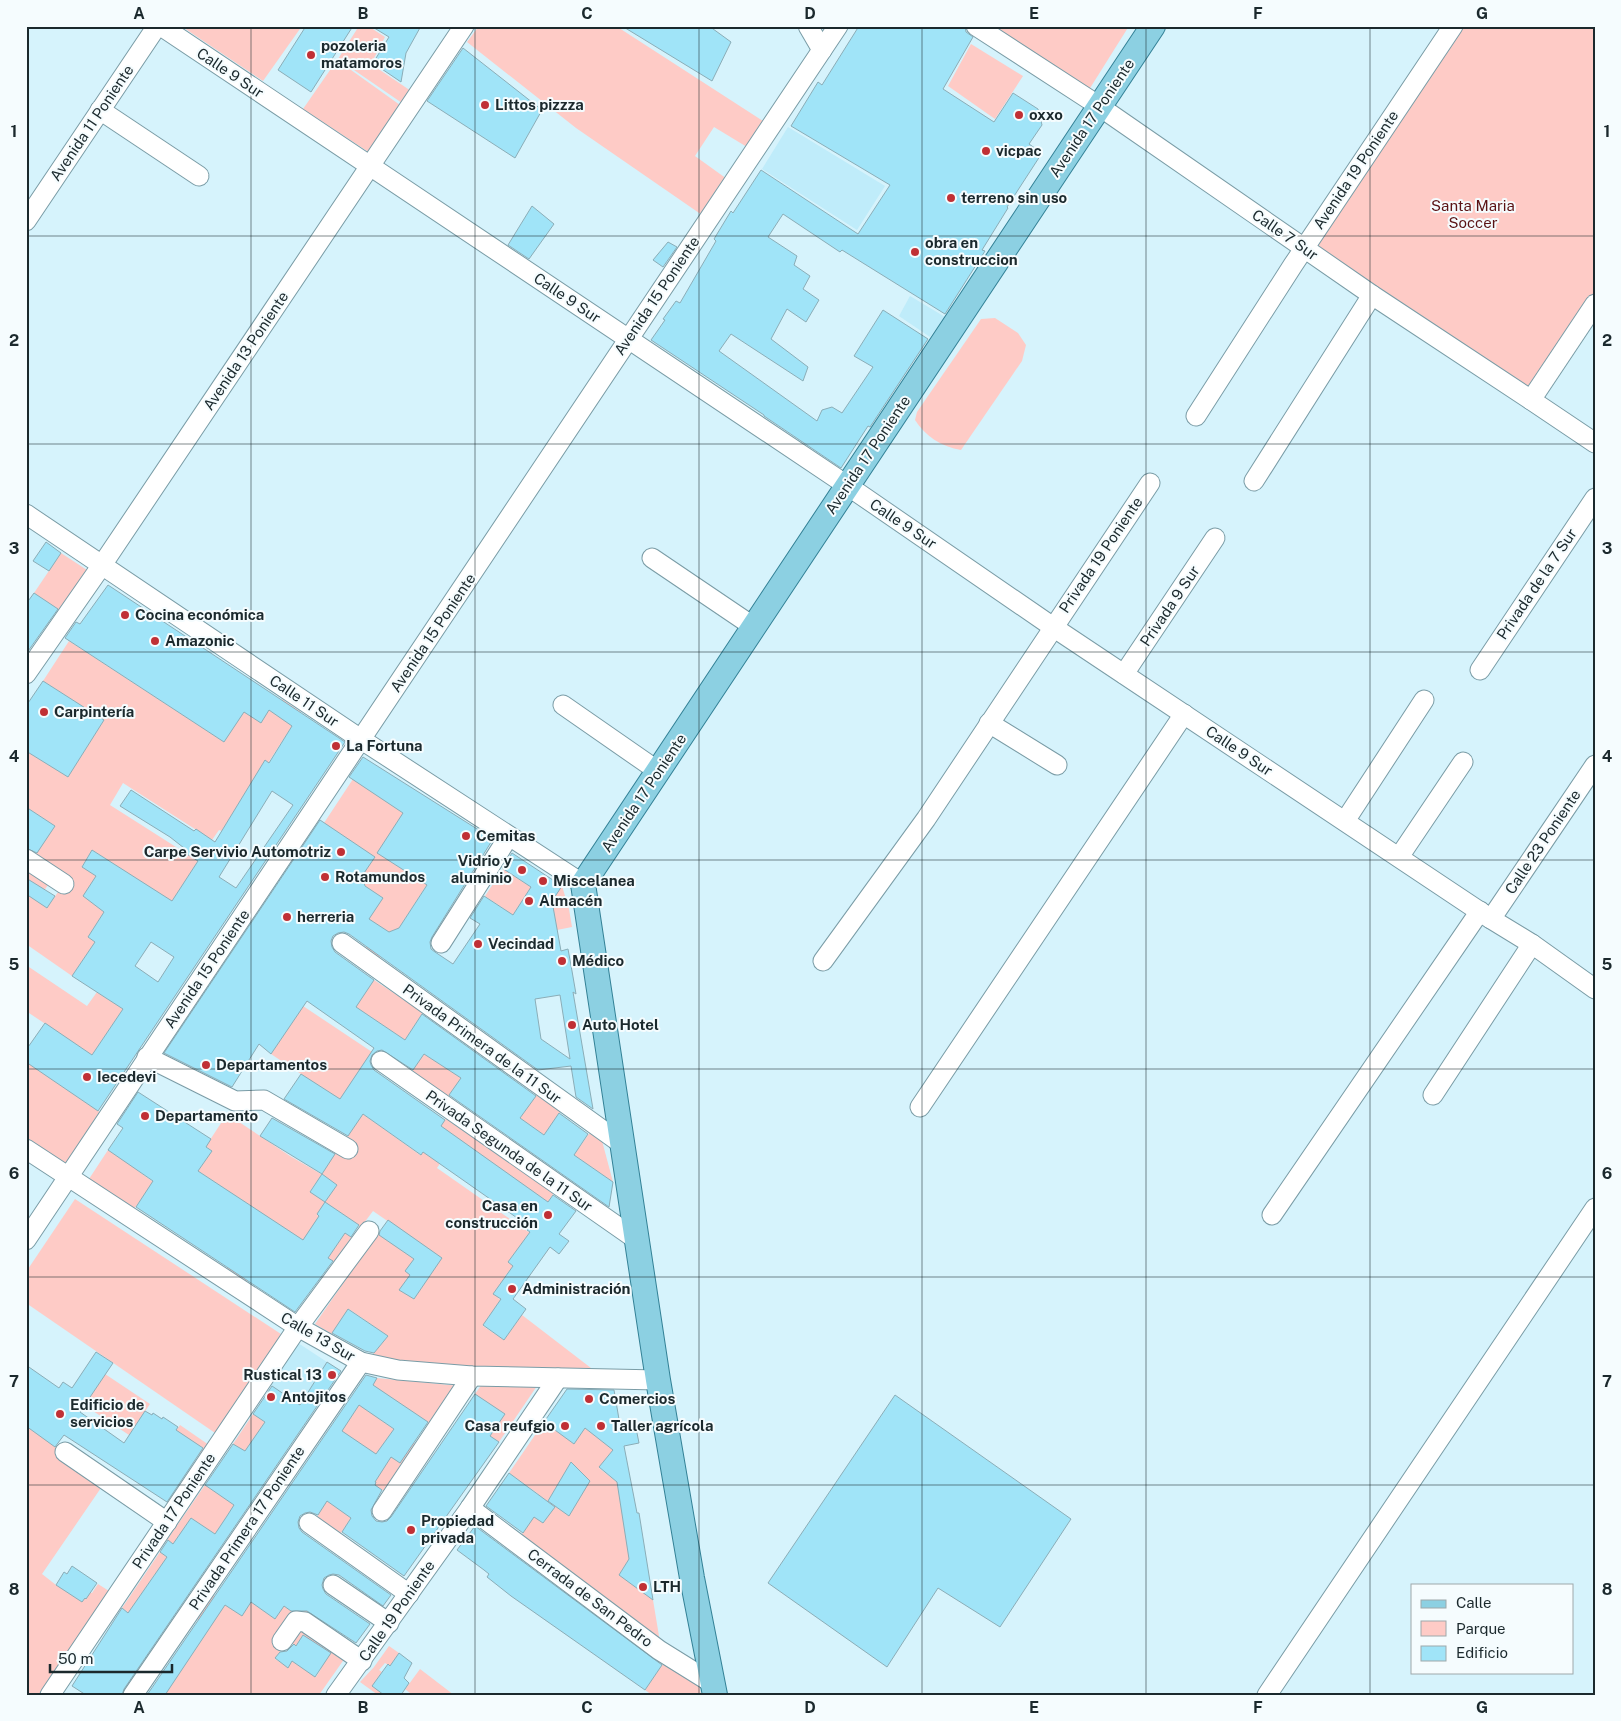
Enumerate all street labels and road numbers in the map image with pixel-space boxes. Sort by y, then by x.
street label: Calle 9 Sur [194,44,267,101]
street label: Avenida 17 Poniente [1046,55,1137,180]
street label: Avenida 11 Poniente [47,62,137,184]
street label: Avenida 19 Poniente [1310,107,1402,232]
street label: Calle 7 Sur [1249,206,1322,264]
street label: Avenida 15 Poniente [611,233,703,358]
street label: Calle 9 Sur [531,269,604,326]
street label: Avenida 13 Poniente [200,288,292,413]
street label: Avenida 17 Poniente [822,392,913,517]
street label: Privada 19 Poniente [1056,494,1146,616]
street label: Calle 9 Sur [867,495,940,552]
street label: Privada de la 7 Sur [1493,525,1580,642]
street label: Privada 9 Sur [1136,562,1203,649]
street label: Avenida 15 Poniente [387,570,479,695]
street label: Calle 11 Sur [267,671,342,730]
street label: Calle 9 Sur [1203,722,1276,779]
street label: Avenida 17 Poniente [598,730,689,855]
street label: Calle 23 Poniente [1501,786,1584,897]
street label: Avenida 15 Poniente [161,906,253,1031]
street label: Privada Primera de la 11 Sur [400,980,565,1107]
street label: Privada Segunda de la 11 Sur [423,1086,596,1215]
street label: Calle 13 Sur [278,1308,359,1365]
street label: Privada Primera 17 Poniente [185,1443,308,1613]
street label: Privada 17 Poniente [129,1450,219,1572]
street label: Cerrada de San Pedro [524,1545,656,1650]
street label: Calle 19 Poniente [355,1557,438,1664]

